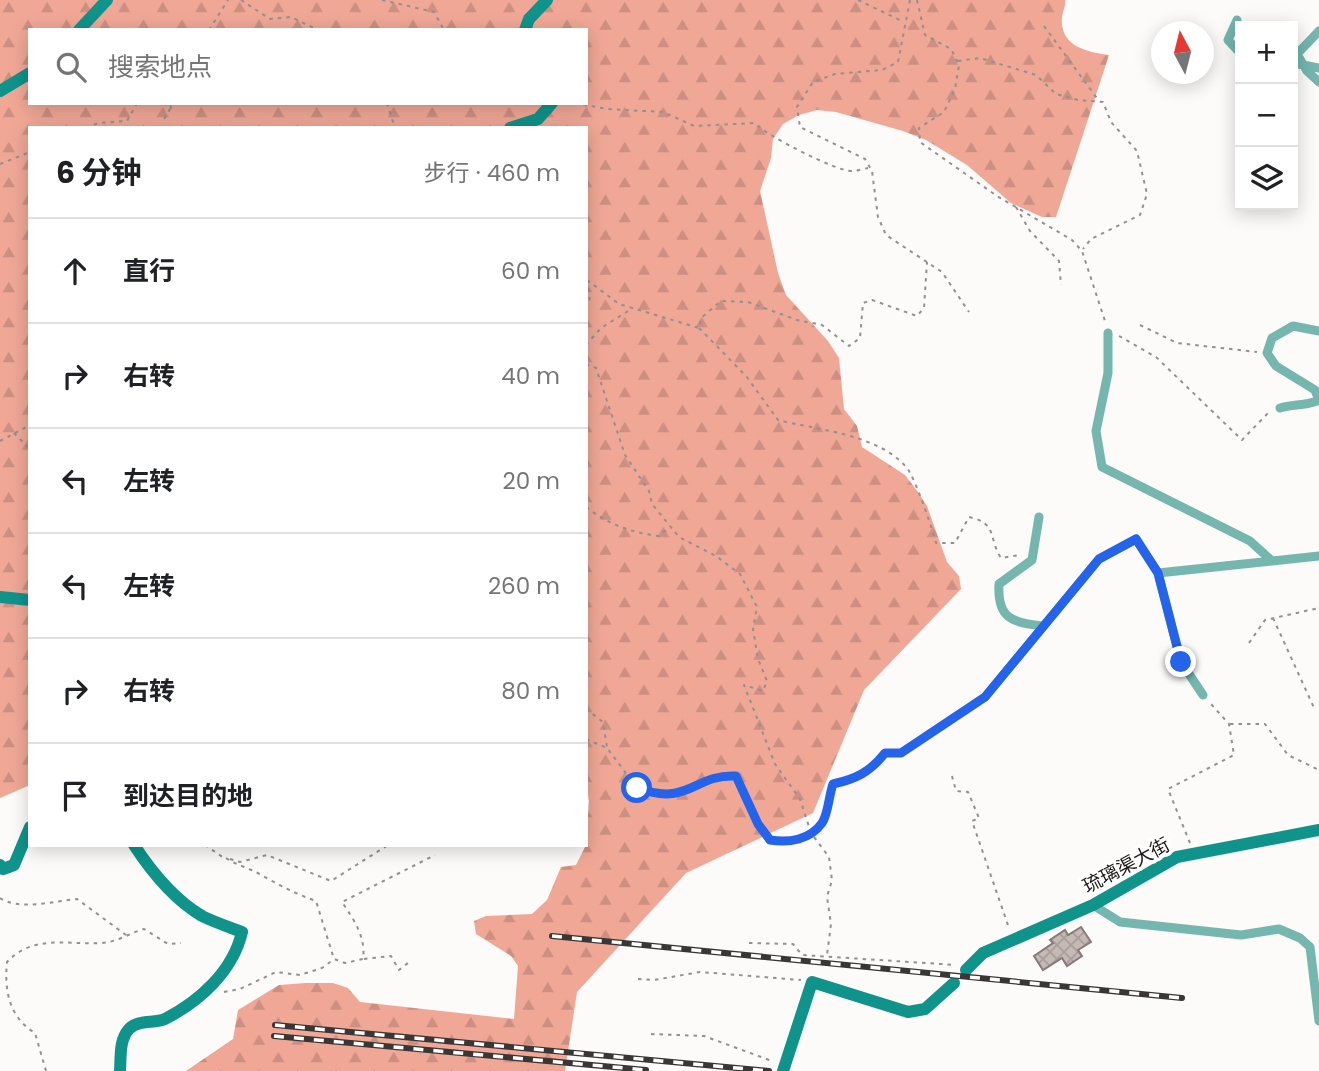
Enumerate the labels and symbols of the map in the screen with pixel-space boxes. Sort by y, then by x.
north arrow [1151,21,1214,84]
route end [1165,646,1196,677]
route start [621,772,652,803]
street label: 琉璃渠大街 [1078,831,1175,900]

